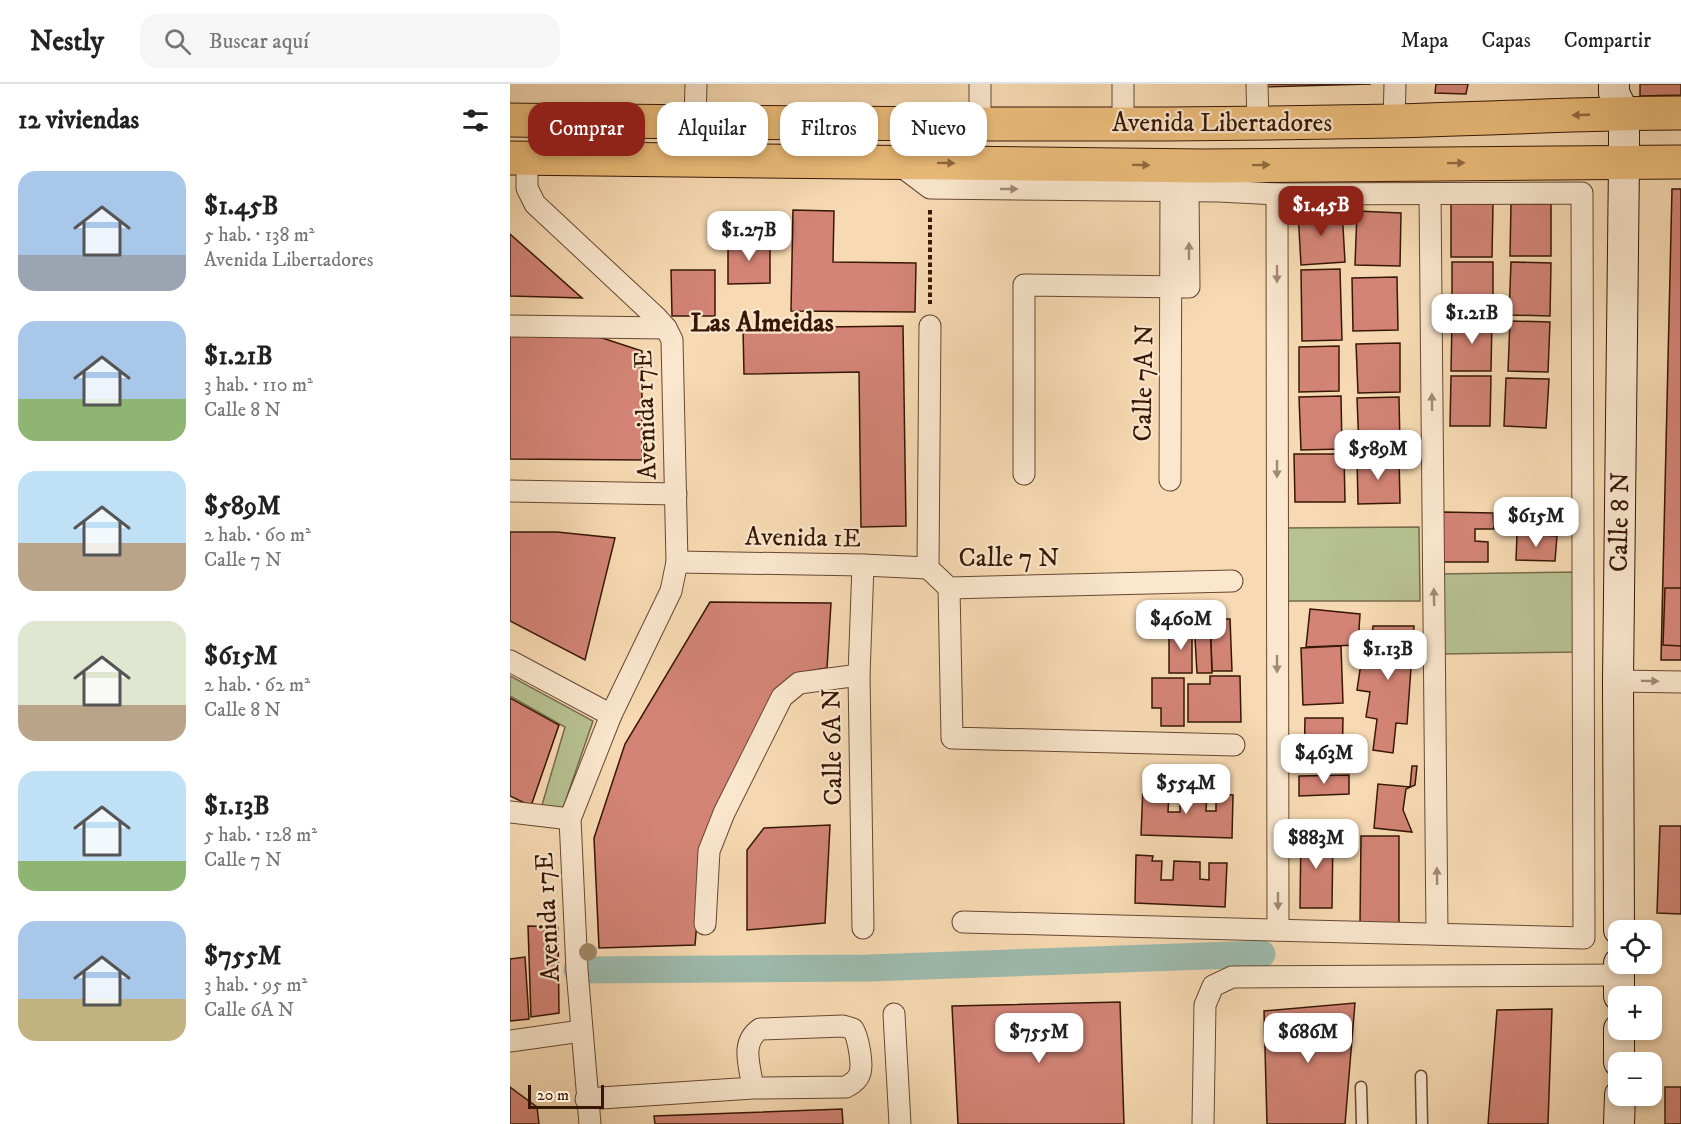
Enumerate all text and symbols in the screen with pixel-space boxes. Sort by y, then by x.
search box [140,14,560,68]
text: Nestly [30,24,104,59]
icon: search [161,25,194,58]
text: Buscar aquí [209,28,309,55]
text: Mapa [1401,28,1448,54]
text: Capas [1481,28,1531,54]
text: Compartir [1564,28,1651,54]
chip: Comprar [528,102,645,156]
chip: Alquilar [657,102,768,156]
chip: Filtros [780,102,878,156]
chip: Nuevo [890,102,987,156]
text: 12 viviendas [18,104,139,137]
icon: filters [459,104,492,137]
street label: Avenida Libertadores [1112,107,1332,140]
one-way arrow [1571,110,1590,119]
one-way arrow [937,158,956,168]
one-way arrow [1447,158,1466,168]
one-way arrow [1132,160,1151,170]
one-way arrow [1252,160,1271,170]
one-way arrow [1000,184,1019,194]
pin: $1.45B [1272,186,1370,237]
text: $1.45B [204,190,278,223]
text: $1.45B [1292,193,1350,218]
icon: home [66,195,138,267]
pin: $1.27B [700,211,798,262]
text: $1.27B [721,218,777,243]
text: 5 hab. · 138 m² [204,223,315,248]
one-way arrow [1184,241,1194,260]
text: Avenida Libertadores [204,248,373,273]
one-way arrow [1272,264,1282,283]
pin: $1.21B [1423,294,1521,345]
text: $1.21B [1446,301,1498,326]
district label: Las Almeidas [690,306,834,340]
street label: Calle 7A N [1126,324,1162,442]
text: $1.21B [204,340,273,373]
icon: home [66,345,138,417]
street label: Avenida 17E [627,350,665,480]
text: 3 hab. · 110 m² [204,373,313,398]
one-way arrow [1427,392,1437,411]
text: Calle 8 N [204,398,281,423]
pin: $589M [1336,430,1420,481]
text: $589M [1348,437,1408,462]
one-way arrow [1272,459,1282,478]
street label: Calle 8 N [1603,472,1637,572]
text: $589M [204,490,281,523]
icon: home [66,495,138,567]
pin: $615M [1494,497,1578,548]
text: $615M [1508,504,1564,529]
street label: Avenida 1E [745,520,861,556]
text: 2 hab. · 60 m² [204,523,311,548]
street label: Calle 7 N [959,542,1059,575]
text: Calle 7 N [204,548,282,573]
one-way arrow [1429,587,1439,606]
pin: $460M [1139,600,1223,651]
text: $460M [1150,607,1212,632]
pin: $1.13B [1339,630,1437,681]
text: $1.13B [1363,637,1413,662]
text: $615M [204,640,278,673]
icon: home [66,645,138,717]
one-way arrow [1272,654,1282,673]
text: 2 hab. · 62 m² [204,673,310,698]
one-way arrow [1640,677,1659,686]
street label: Calle 6A N [815,688,851,806]
text: Calle 8 N [204,698,281,723]
pin: $463M [1282,734,1366,785]
text: $463M [1295,741,1353,766]
pin: $554M [1144,764,1228,815]
text: $554M [1156,771,1216,796]
text: $1.13B [204,790,270,823]
icon: home [66,795,138,867]
pin: $883M [1274,819,1358,870]
text: 5 hab. · 128 m² [204,823,317,848]
text: $883M [1288,826,1344,851]
text: Calle 7 N [204,848,282,873]
street label: Avenida 17E [528,851,568,983]
one-way arrow [1432,866,1442,885]
one-way arrow [1273,891,1283,910]
map controls [1608,920,1662,1106]
button: locate [1608,920,1662,974]
text: $755M [204,940,281,973]
icon: home [66,945,138,1017]
text: 3 hab. · 95 m² [204,973,307,998]
button: + [1608,986,1662,1040]
text: Calle 6A N [204,998,294,1023]
pin: $755M [997,1013,1081,1064]
pin: $686M [1266,1013,1350,1064]
text: $755M [1009,1020,1069,1045]
text: $686M [1278,1020,1338,1045]
button: − [1608,1052,1662,1106]
scale bar [528,1082,604,1110]
text: 20 m [537,1085,569,1105]

